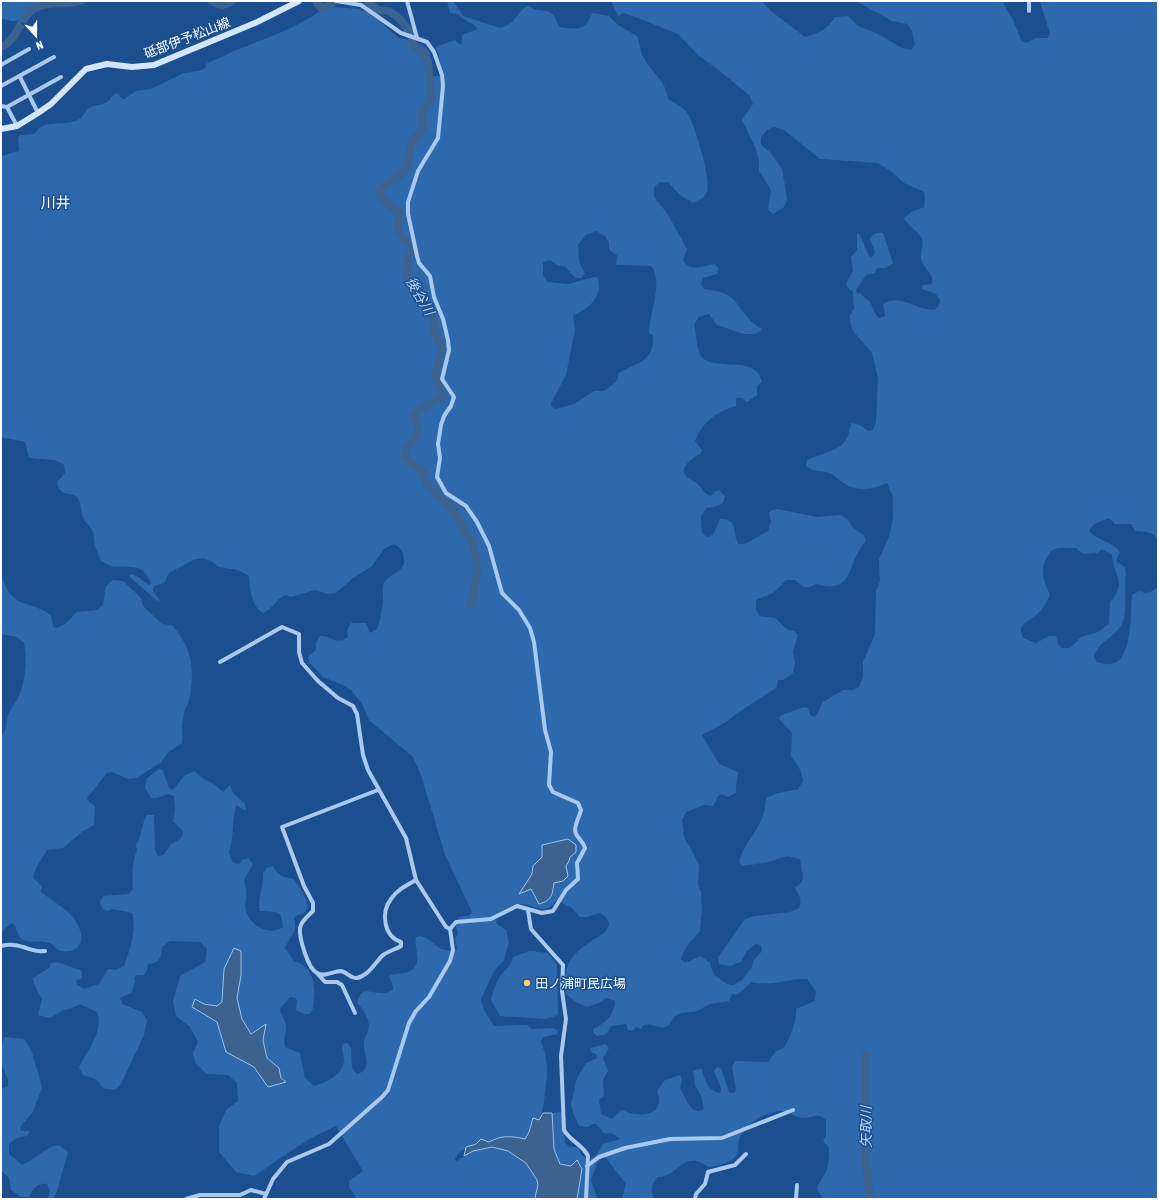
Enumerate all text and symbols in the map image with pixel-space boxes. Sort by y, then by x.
street label: 砥部伊予松山線 [142,15,232,61]
north arrow [16,16,56,56]
text: N [34,39,45,52]
district label: 川井 [41,194,71,211]
water label: 後谷川 [403,274,438,320]
place label: 田ノ浦町民広場 [535,976,626,991]
marker: 田ノ浦町民広場 [522,978,532,988]
water label: 矢取川 [858,1104,874,1148]

